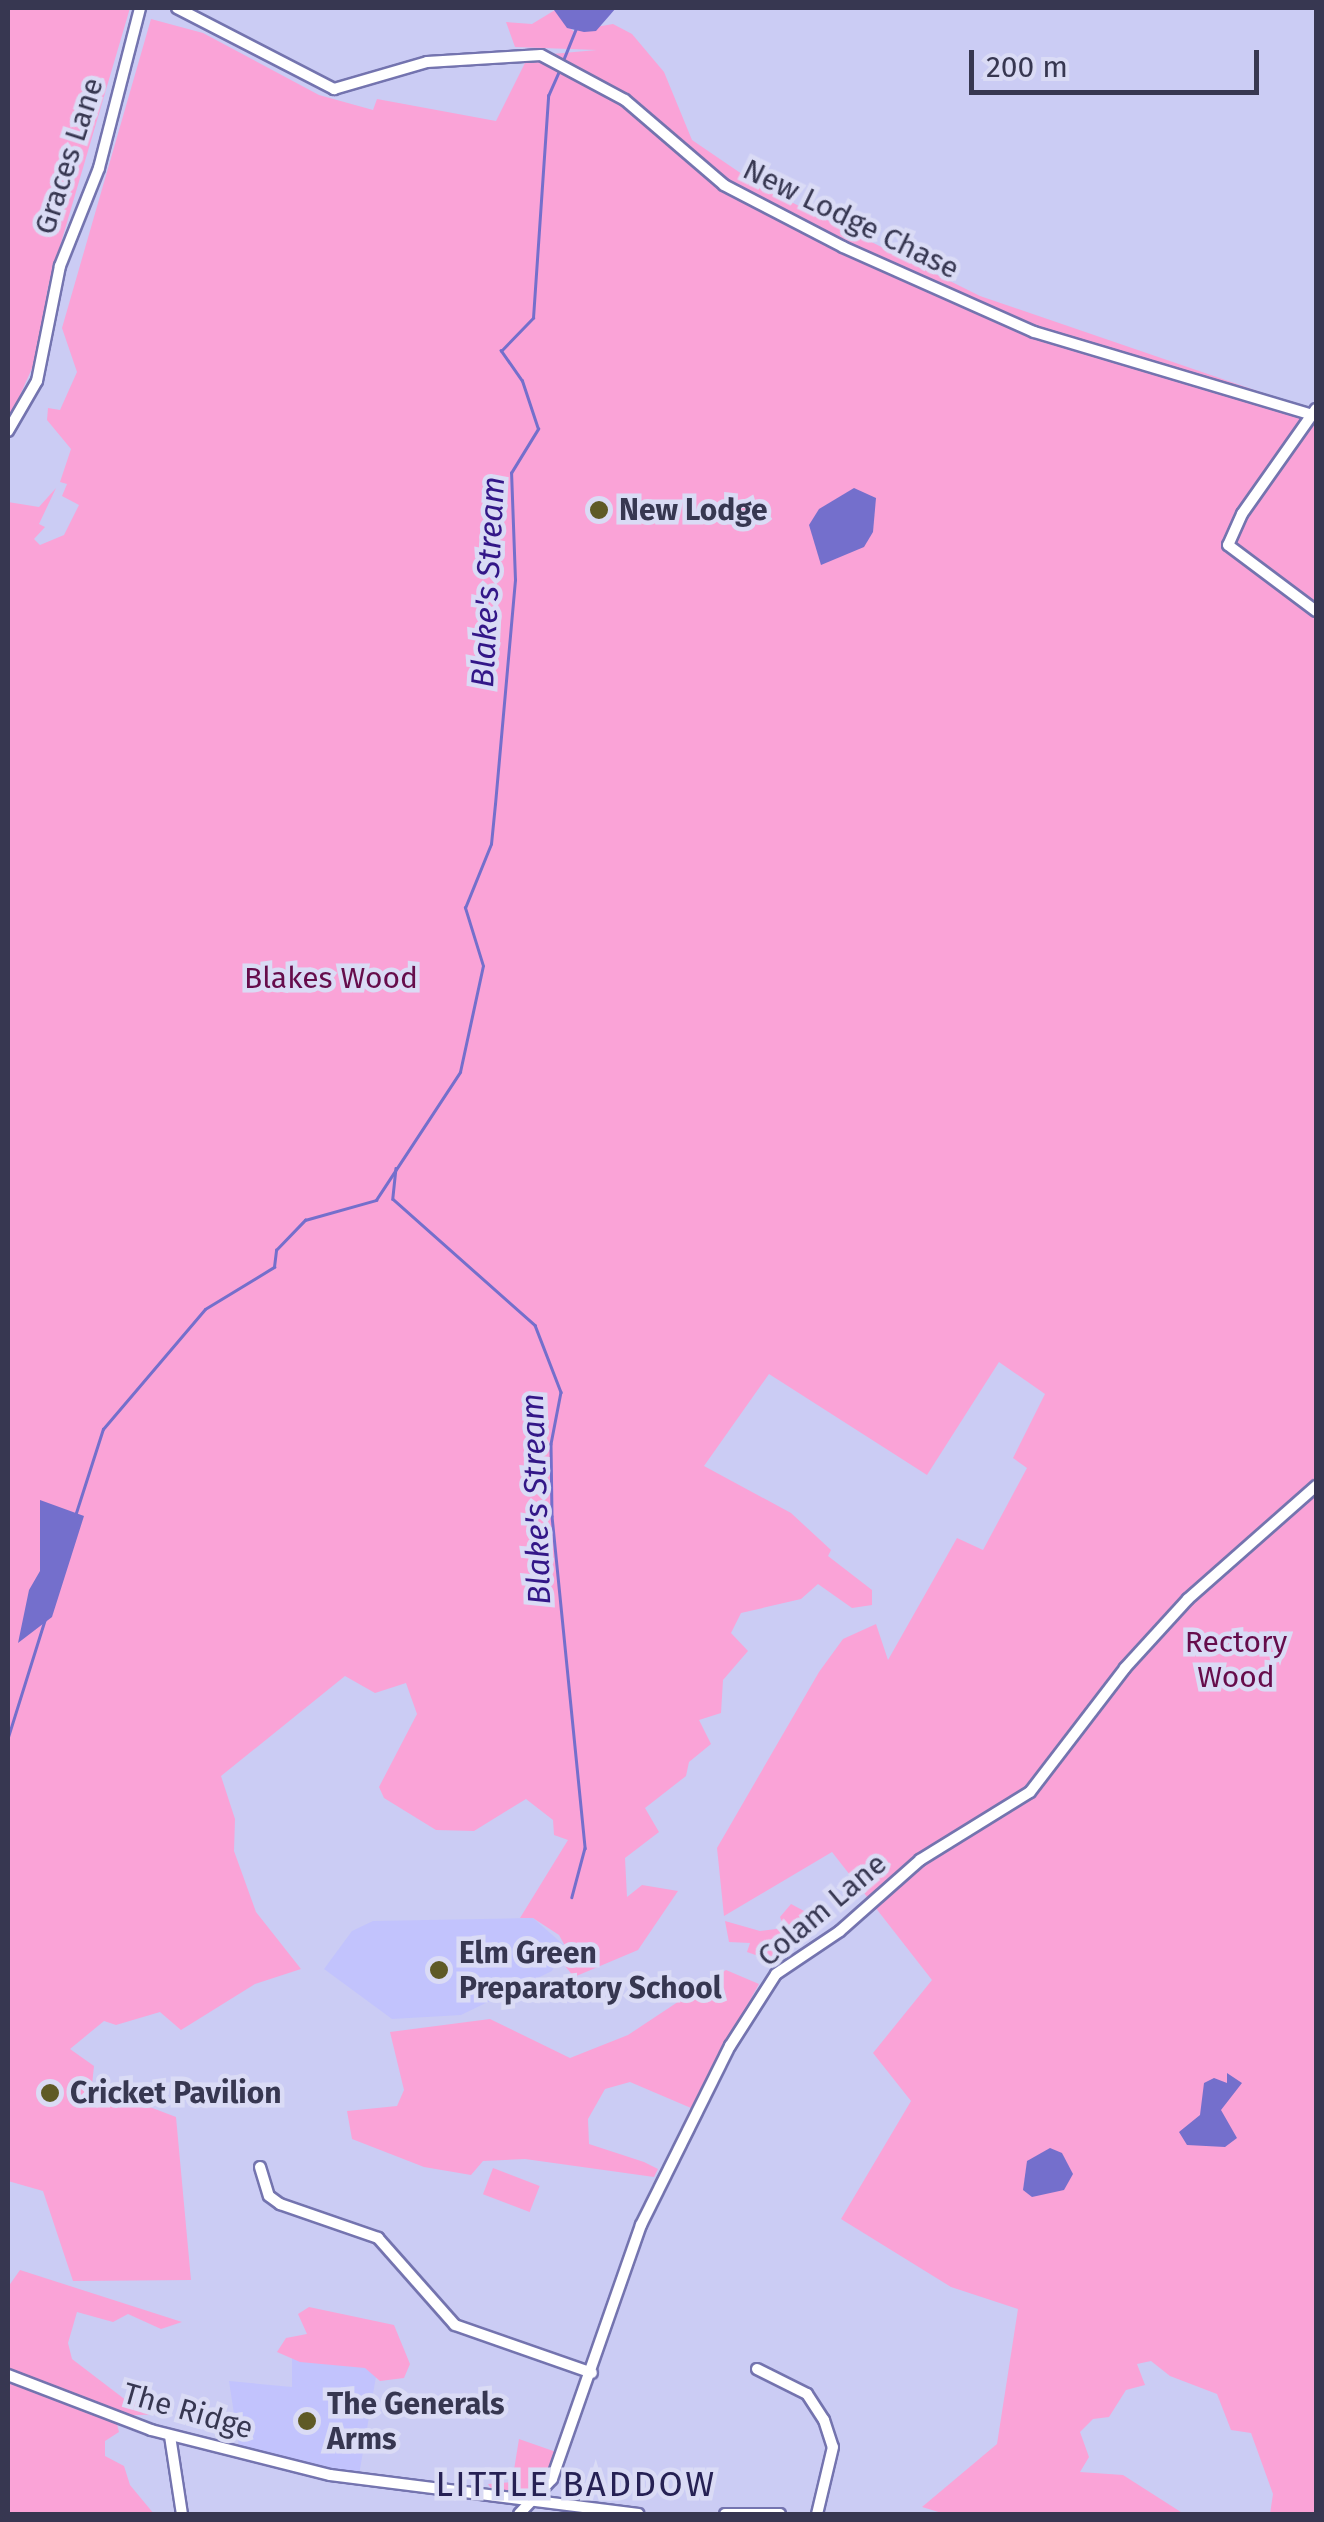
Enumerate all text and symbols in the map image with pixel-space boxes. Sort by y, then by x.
scale bar [974,30,1264,92]
text: 200 m [986,49,1068,85]
street label: Graces Lane [27,73,111,239]
street label: New Lodge Chase [737,151,965,287]
water label: Blake's Stream [463,475,513,689]
place label: New Lodge [619,492,768,528]
marker: New Lodge [588,499,610,521]
park label: Blakes Wood [244,960,418,996]
water label: Blake's Stream [513,1393,559,1605]
park label: Rectory Wood [1185,1624,1287,1694]
street label: Colam Lane [750,1846,894,1974]
place label: Elm Green Preparatory School [459,1935,722,2006]
marker: Elm Green Preparatory School [428,1959,450,1981]
place label: Cricket Pavilion [70,2075,282,2111]
marker: Cricket Pavilion [39,2082,61,2104]
street label: The Ridge [119,2375,257,2447]
place label: The Generals Arms [327,2386,504,2456]
marker: The Generals Arms [296,2410,318,2432]
district label: LITTLE BADDOW [435,2463,717,2505]

